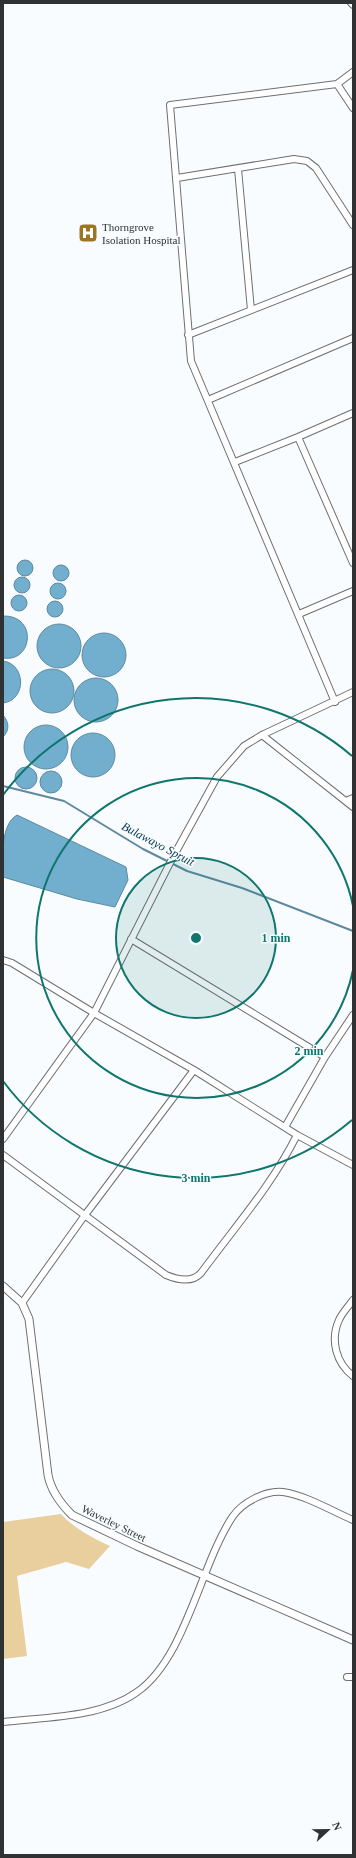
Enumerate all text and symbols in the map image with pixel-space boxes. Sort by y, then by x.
place label: Thorngrove Isolation Hospital [102,221,181,246]
hospital icon: Thorngrove Isolation Hospital [77,222,99,244]
water label: Bulawayo Spruit [119,819,197,869]
centre of rings [189,931,203,945]
text: 1 min [261,931,291,945]
text: 2 min [294,1044,324,1058]
text: 3 min [181,1171,211,1185]
street label: Waverley Street [80,1502,148,1544]
north arrow [308,1810,348,1850]
text: N [330,1820,344,1832]

